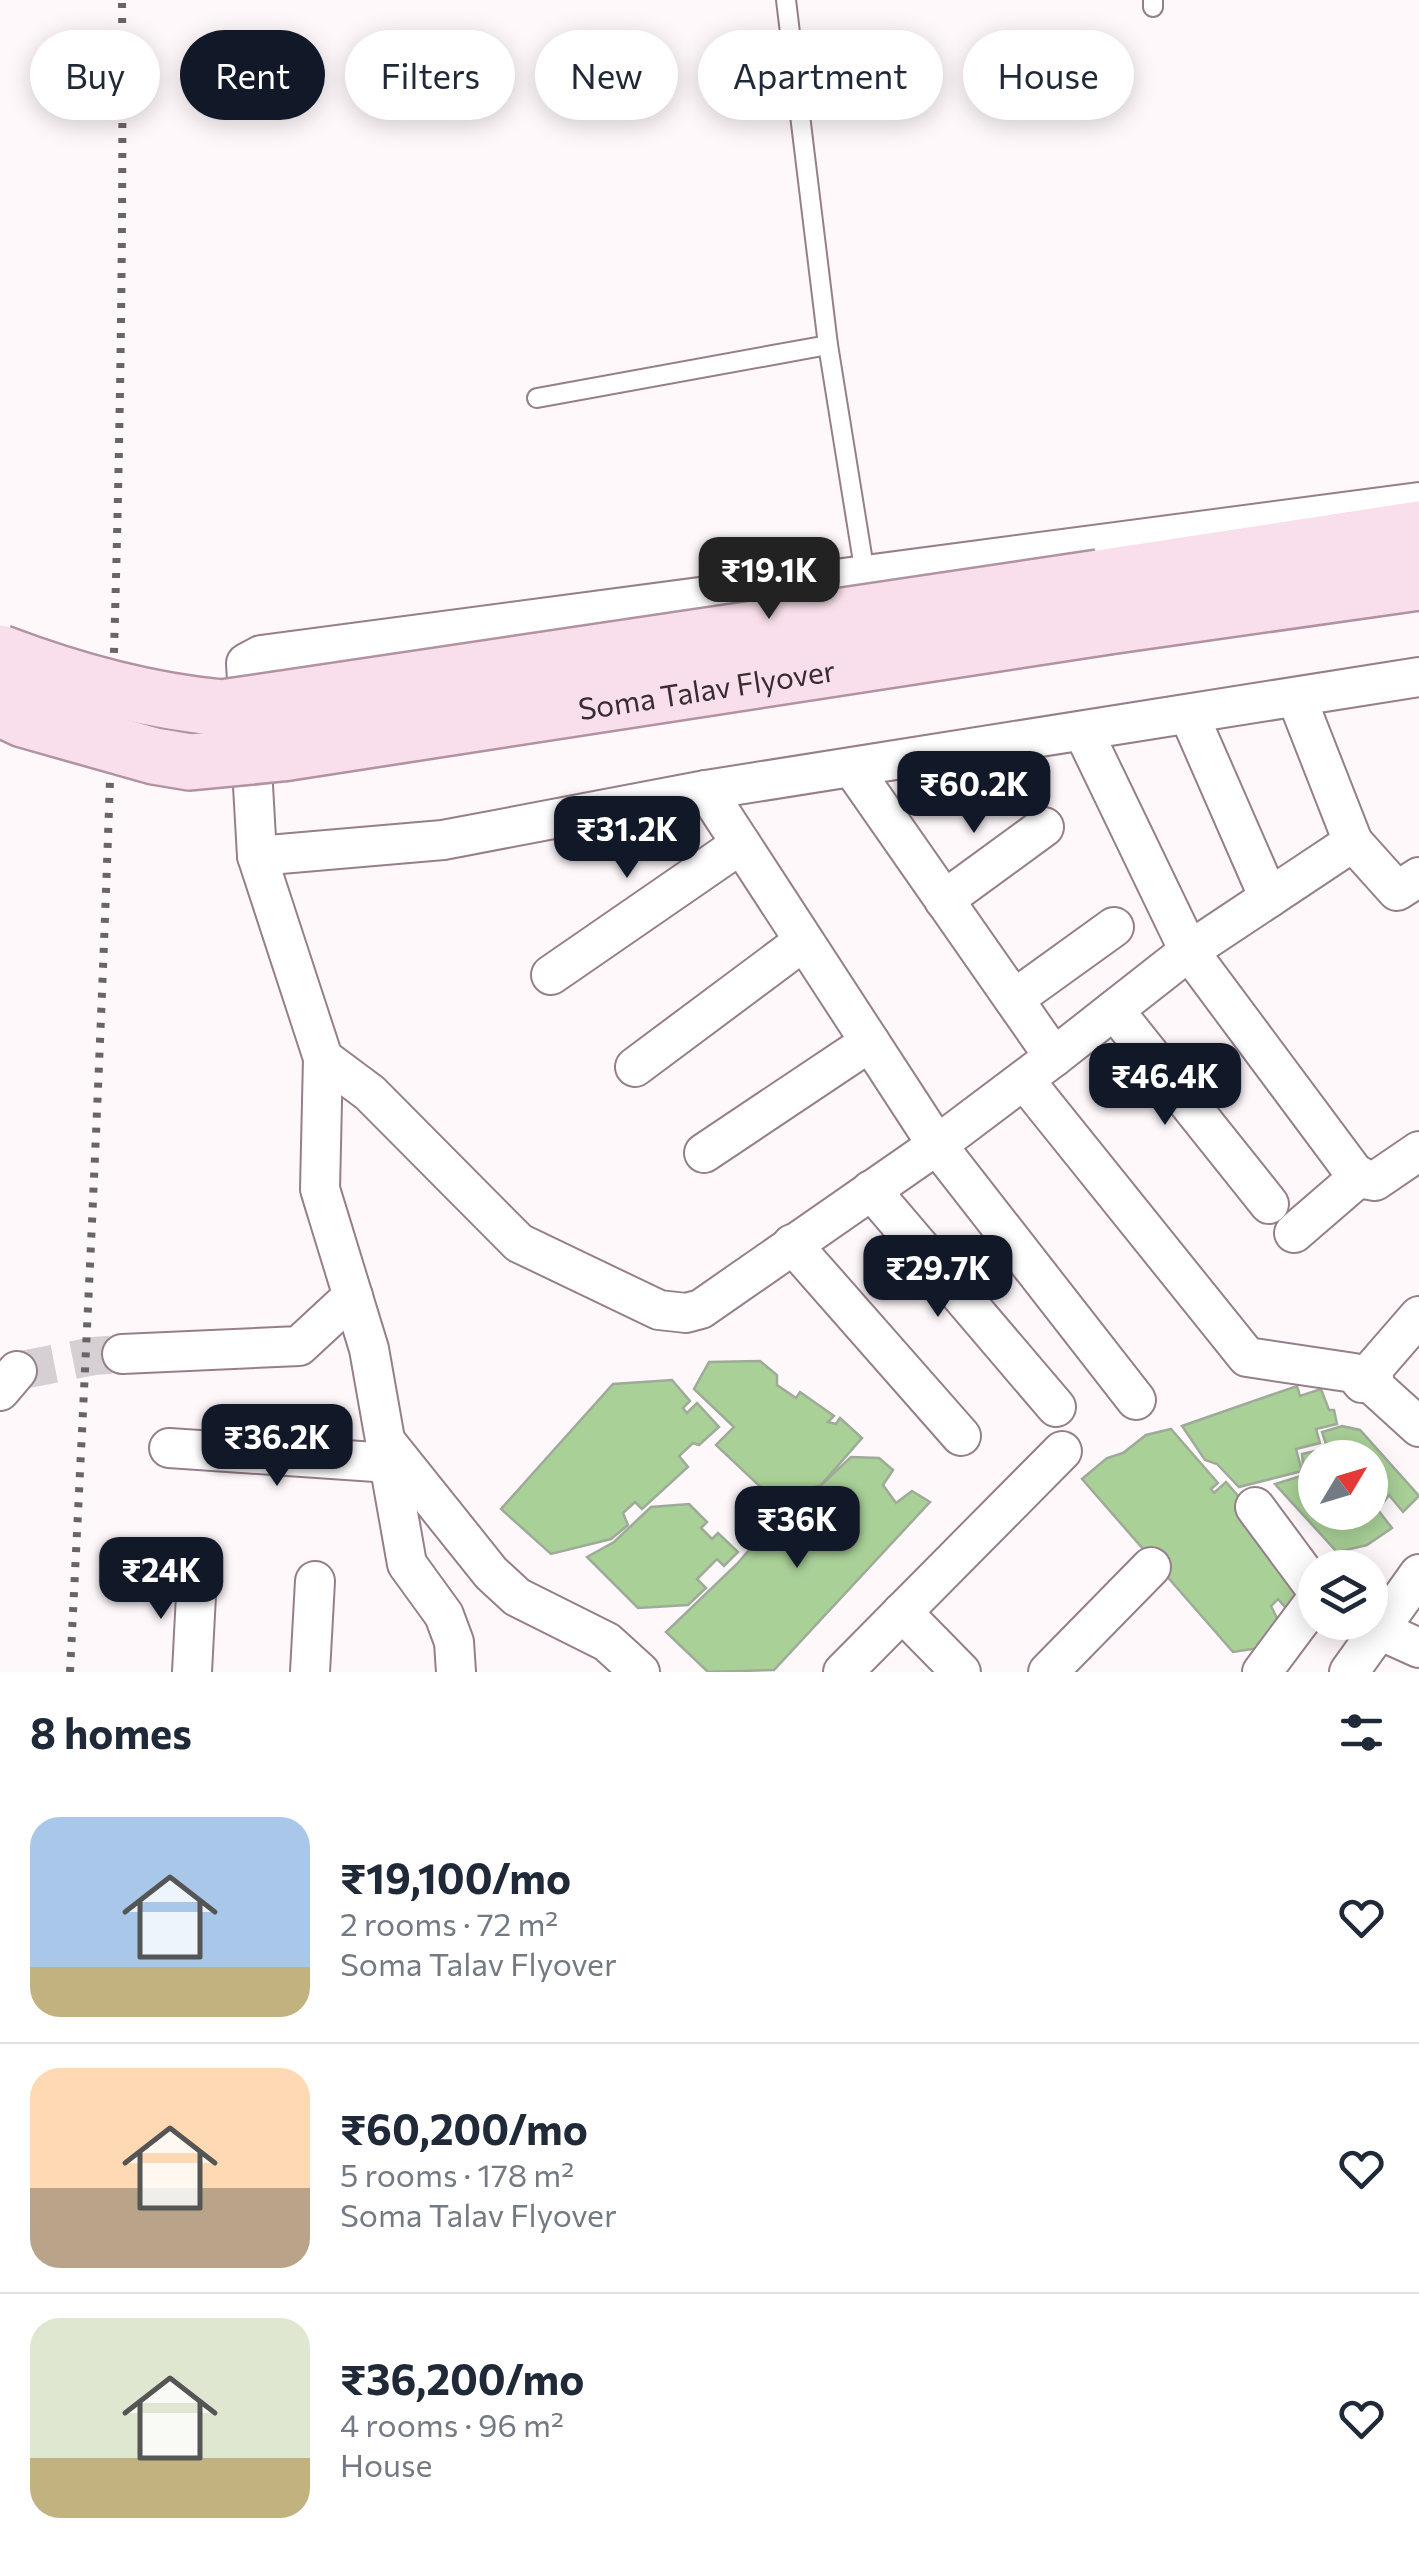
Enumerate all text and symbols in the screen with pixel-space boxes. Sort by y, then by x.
chip: Buy [30,30,160,120]
chip: Rent [180,30,325,120]
chip: Filters [345,30,515,120]
chip: New [535,30,678,120]
chip: Apartment [698,30,943,120]
chip: House [963,30,1134,120]
pin: ₹19.1K [688,537,850,622]
text: ₹19.1K [721,549,817,589]
street label: Soma Talav Flyover [575,650,838,726]
pin: ₹60.2K [893,751,1055,836]
text: ₹60.2K [919,763,1029,803]
pin: ₹31.2K [546,796,708,881]
text: ₹31.2K [576,808,678,848]
pin: ₹46.4K [1084,1043,1246,1128]
text: ₹46.4K [1111,1055,1219,1095]
pin: ₹29.7K [857,1235,1019,1320]
text: ₹29.7K [885,1247,991,1287]
pin: ₹36.2K [196,1404,358,1489]
text: ₹36.2K [224,1416,330,1456]
north arrow [1298,1440,1388,1530]
map controls [1298,1440,1388,1640]
pin: ₹36K [738,1486,856,1571]
text: ₹36K [757,1498,837,1538]
pin: ₹24K [102,1537,220,1622]
text: ₹24K [121,1549,201,1589]
button: layers [1298,1550,1388,1640]
icon: filters [1334,1705,1389,1760]
text: 8 homes [30,1706,192,1758]
text: ₹19,100/mo [340,1851,571,1903]
icon: home [110,1857,230,1977]
icon: heart [1334,1890,1389,1945]
text: 2 rooms · 72 m² [340,1903,558,1943]
text: Soma Talav Flyover [340,1943,617,1983]
text: ₹60,200/mo [340,2102,588,2154]
icon: home [110,2108,230,2228]
icon: heart [1334,2141,1389,2196]
text: 5 rooms · 178 m² [340,2154,574,2194]
text: Soma Talav Flyover [340,2194,617,2234]
text: ₹36,200/mo [340,2352,584,2404]
icon: home [110,2358,230,2478]
icon: heart [1334,2391,1389,2446]
text: 4 rooms · 96 m² [340,2404,564,2444]
text: House [340,2444,432,2484]

